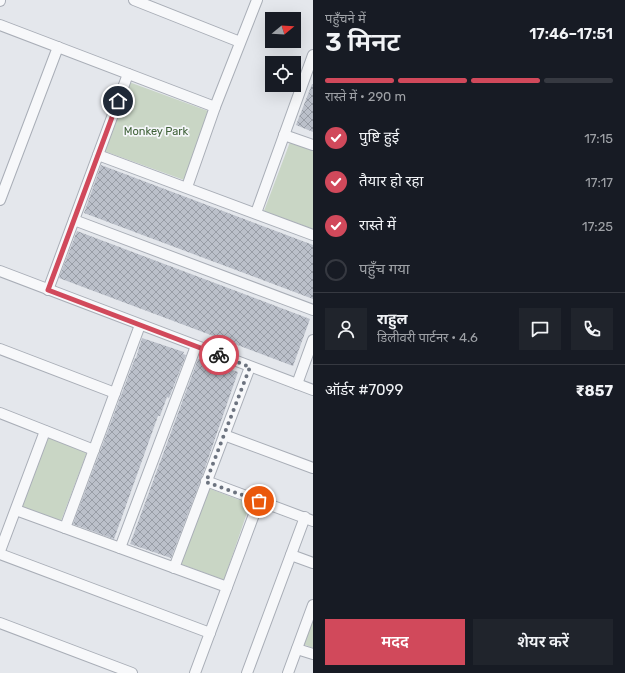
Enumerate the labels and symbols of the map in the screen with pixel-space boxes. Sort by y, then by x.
north arrow [265,12,301,48]
pin [101,84,135,118]
park label: Monkey Park [124,125,189,138]
courier [199,335,239,375]
pin [242,484,276,518]

